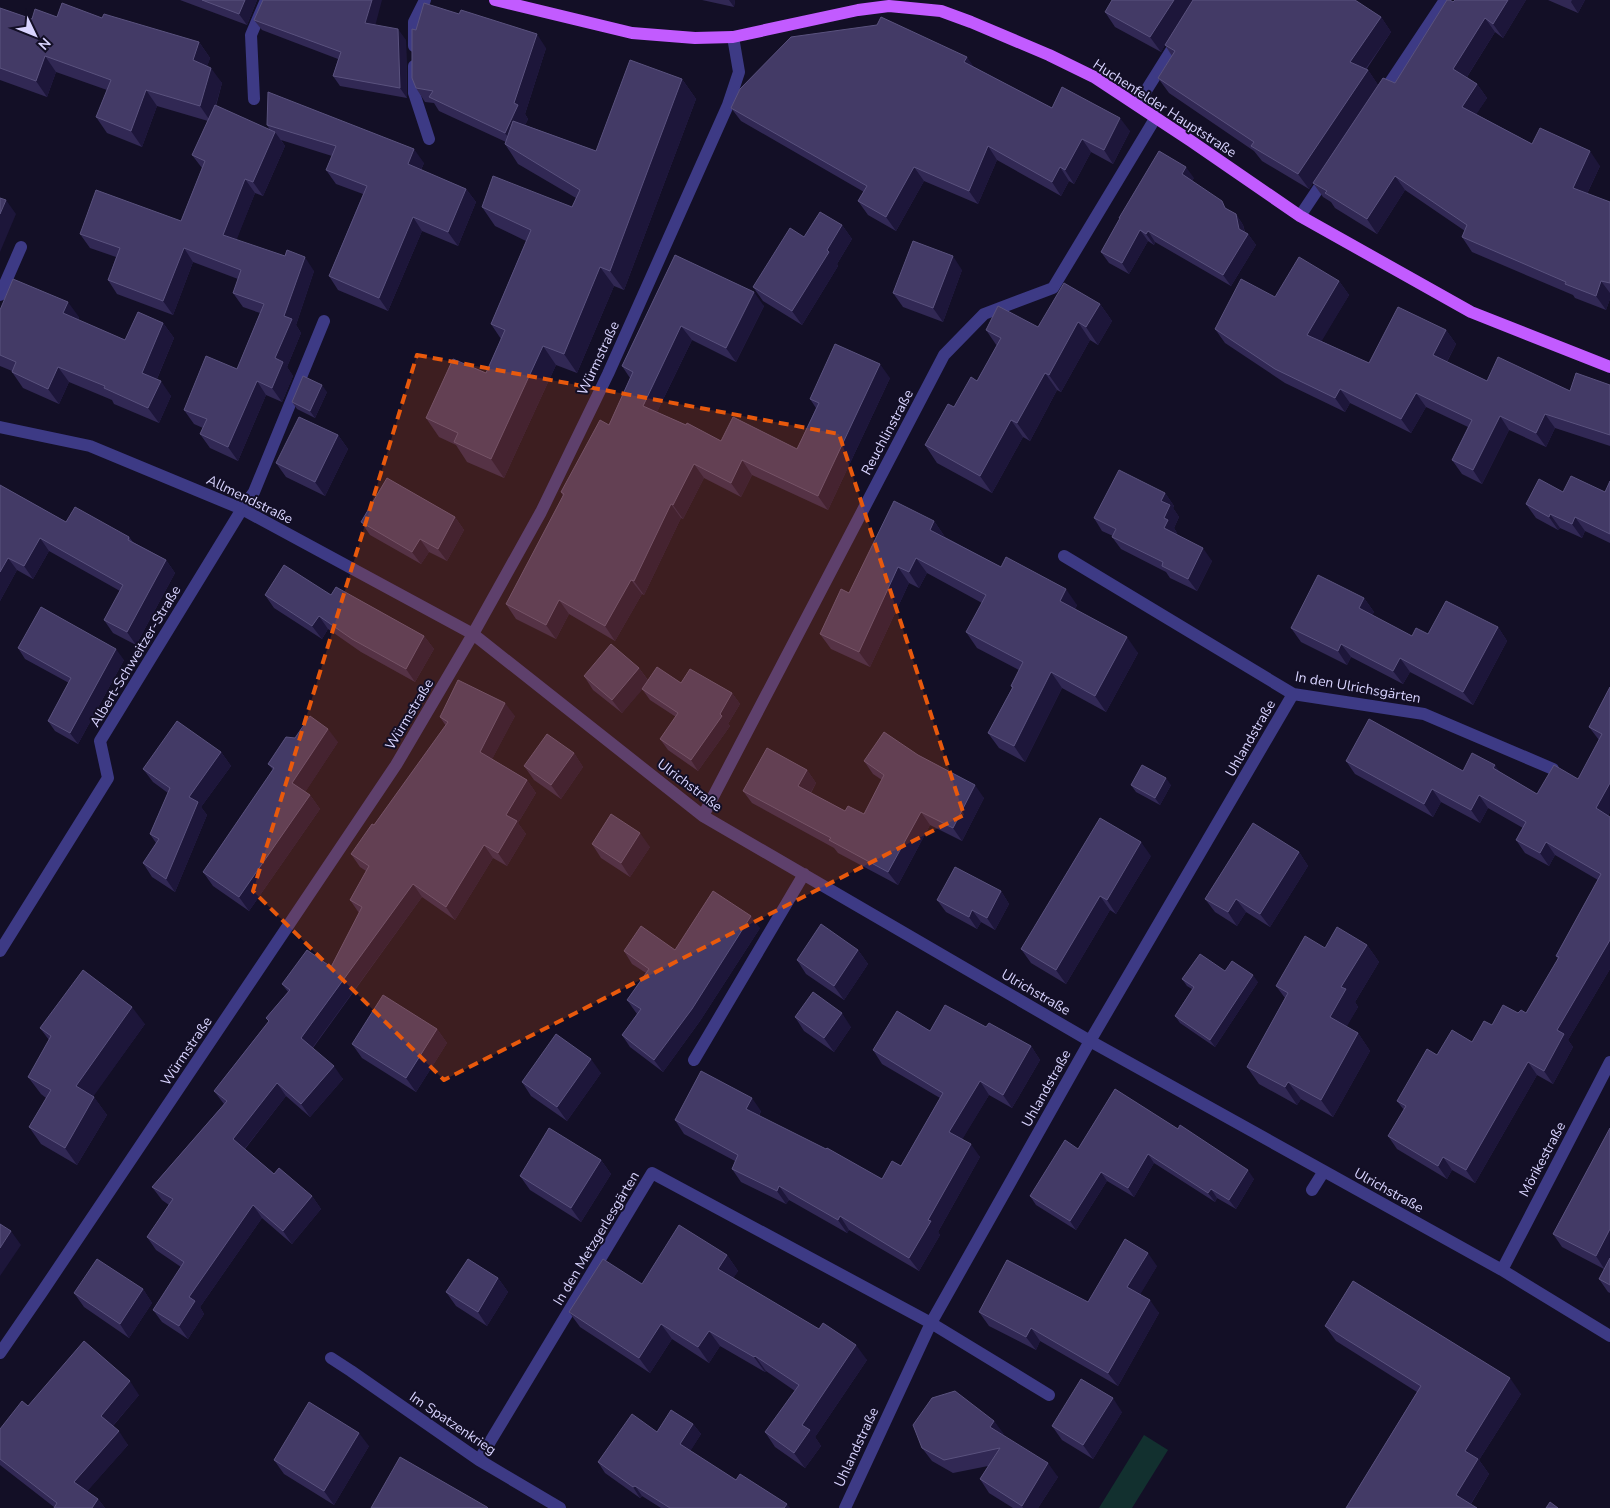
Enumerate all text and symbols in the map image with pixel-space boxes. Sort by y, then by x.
north arrow [10,10,60,60]
text: N [34,33,55,54]
street label: Huchenfelder Hauptstraße [1089,55,1240,162]
street label: Würmstraße [573,318,624,398]
street label: Reuchlinstraße [857,386,918,478]
street label: Allmendstraße [203,470,296,529]
street label: Albert-Schweitzer-Straße [86,582,185,731]
street label: In den Ulrichsgärten [1294,667,1422,708]
street label: Würmstraße [381,675,438,753]
street label: Uhlandstraße [1221,696,1280,780]
street label: Ulrichstraße [653,755,726,816]
street label: Ulrichstraße [998,965,1074,1020]
street label: Würmstraße [156,1013,217,1090]
street label: Uhlandstraße [1017,1046,1076,1130]
street label: Mörikestraße [1515,1118,1570,1200]
street label: Ulrichstraße [1350,1163,1427,1217]
street label: In den Metzgerlesgärten [549,1168,644,1309]
street label: Im Spatzenkrieg [406,1387,500,1460]
street label: Uhlandstraße [830,1404,883,1490]

